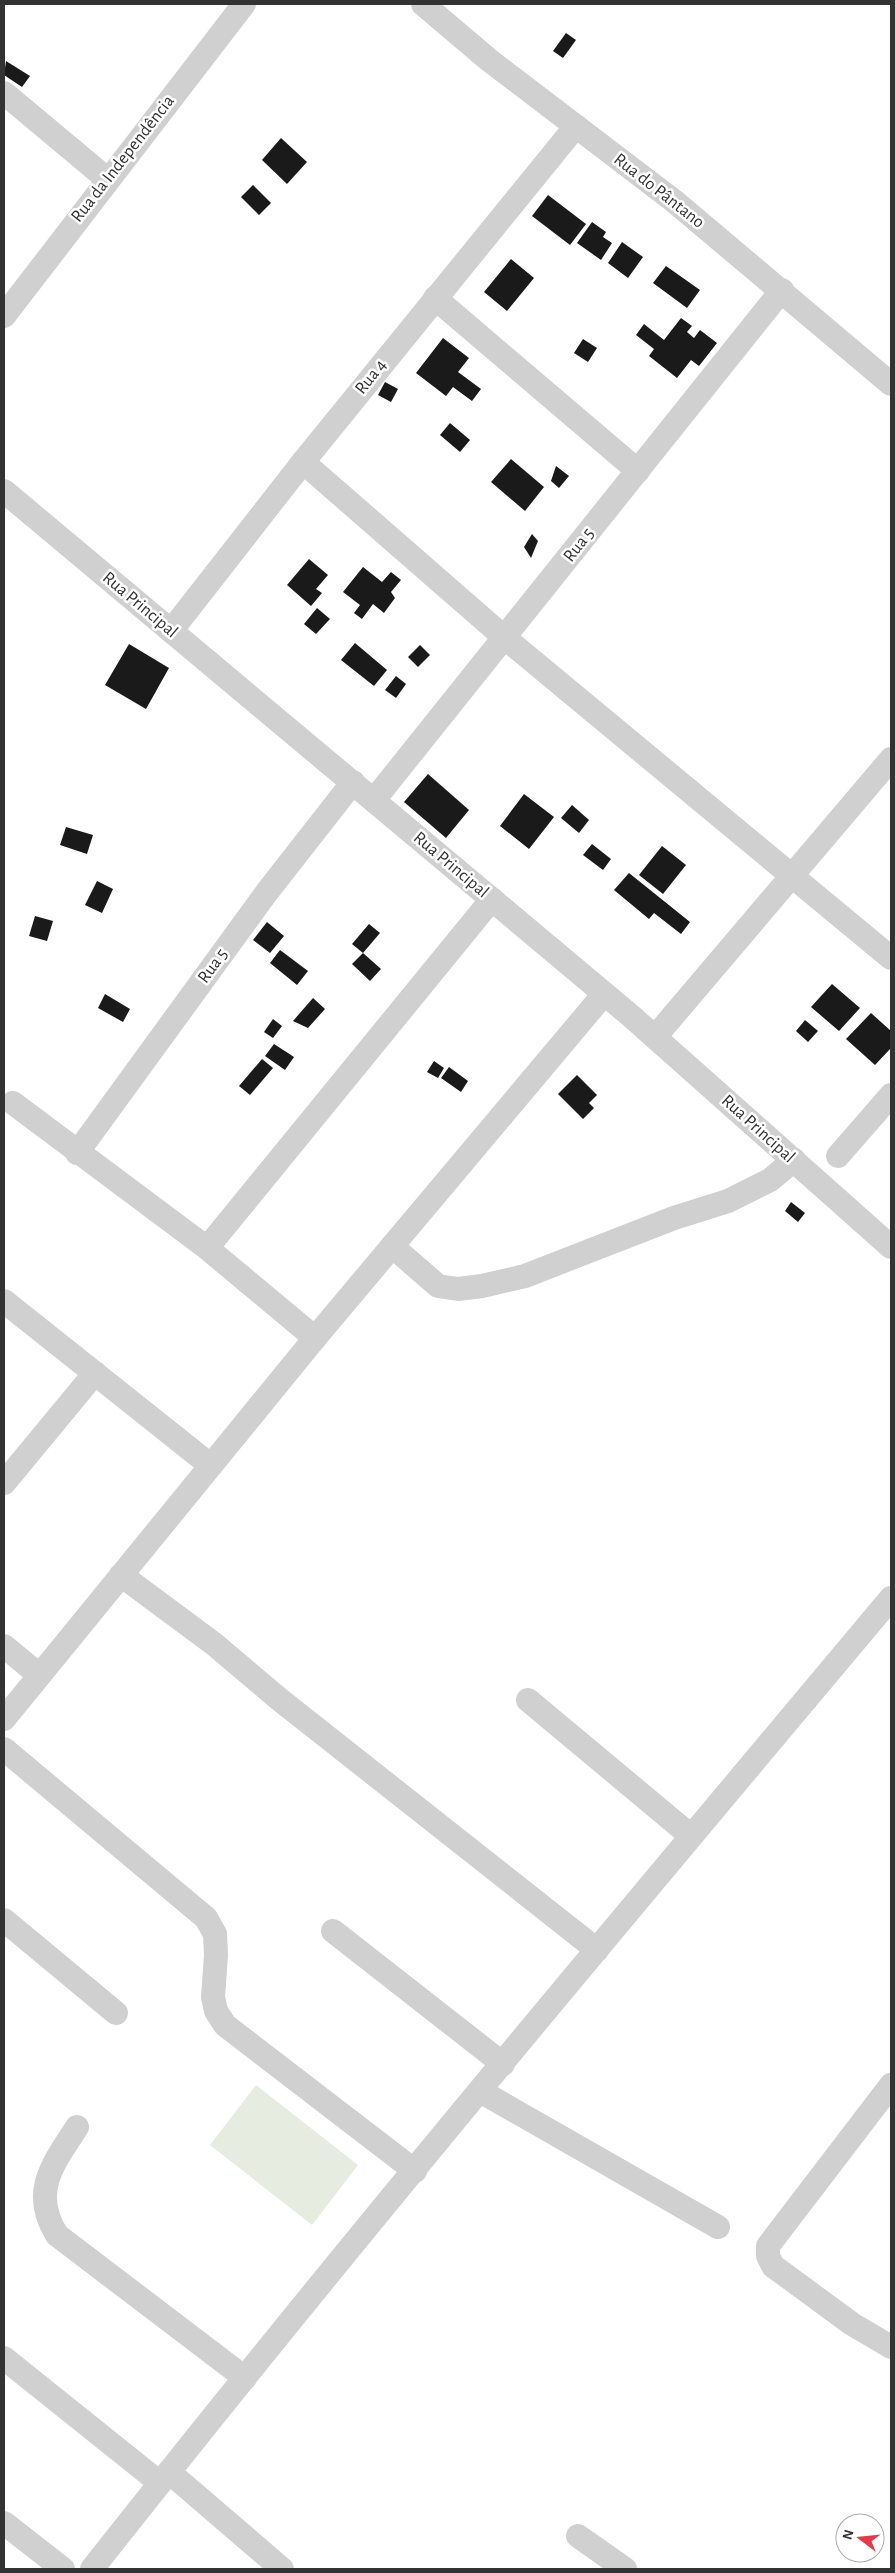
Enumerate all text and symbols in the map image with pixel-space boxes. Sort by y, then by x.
street label: Rua da Independência [68,92,178,226]
street label: Rua do Pântano [610,150,708,232]
street label: Rua 4 [352,356,390,398]
street label: Rua 5 [560,525,598,565]
street label: Rua Principal [99,569,181,641]
street label: Rua Principal [410,829,492,901]
street label: Rua 5 [195,945,231,987]
street label: Rua Principal [718,1092,798,1166]
north arrow [835,2513,885,2563]
text: N [840,2528,857,2541]

